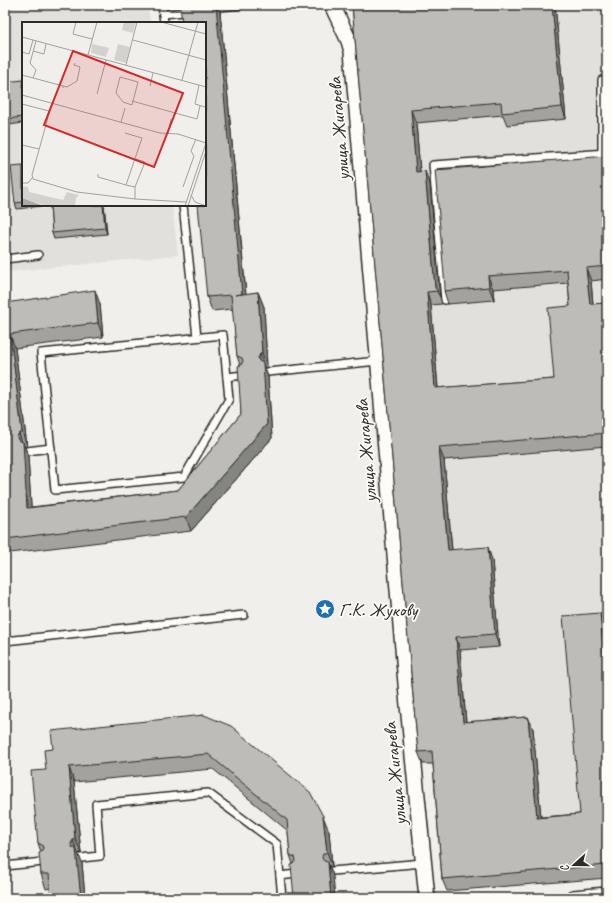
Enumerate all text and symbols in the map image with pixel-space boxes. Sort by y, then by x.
inset map [22,22,206,206]
street label: улица Жигарева [322,75,356,183]
street label: улица Жигарева [349,397,383,505]
place icon: Г.К. Жукову [314,598,336,620]
place label: Г.К. Жукову [339,598,419,622]
street label: улица Жигарева [377,719,412,828]
north arrow [554,845,594,885]
text: С [557,862,572,874]

